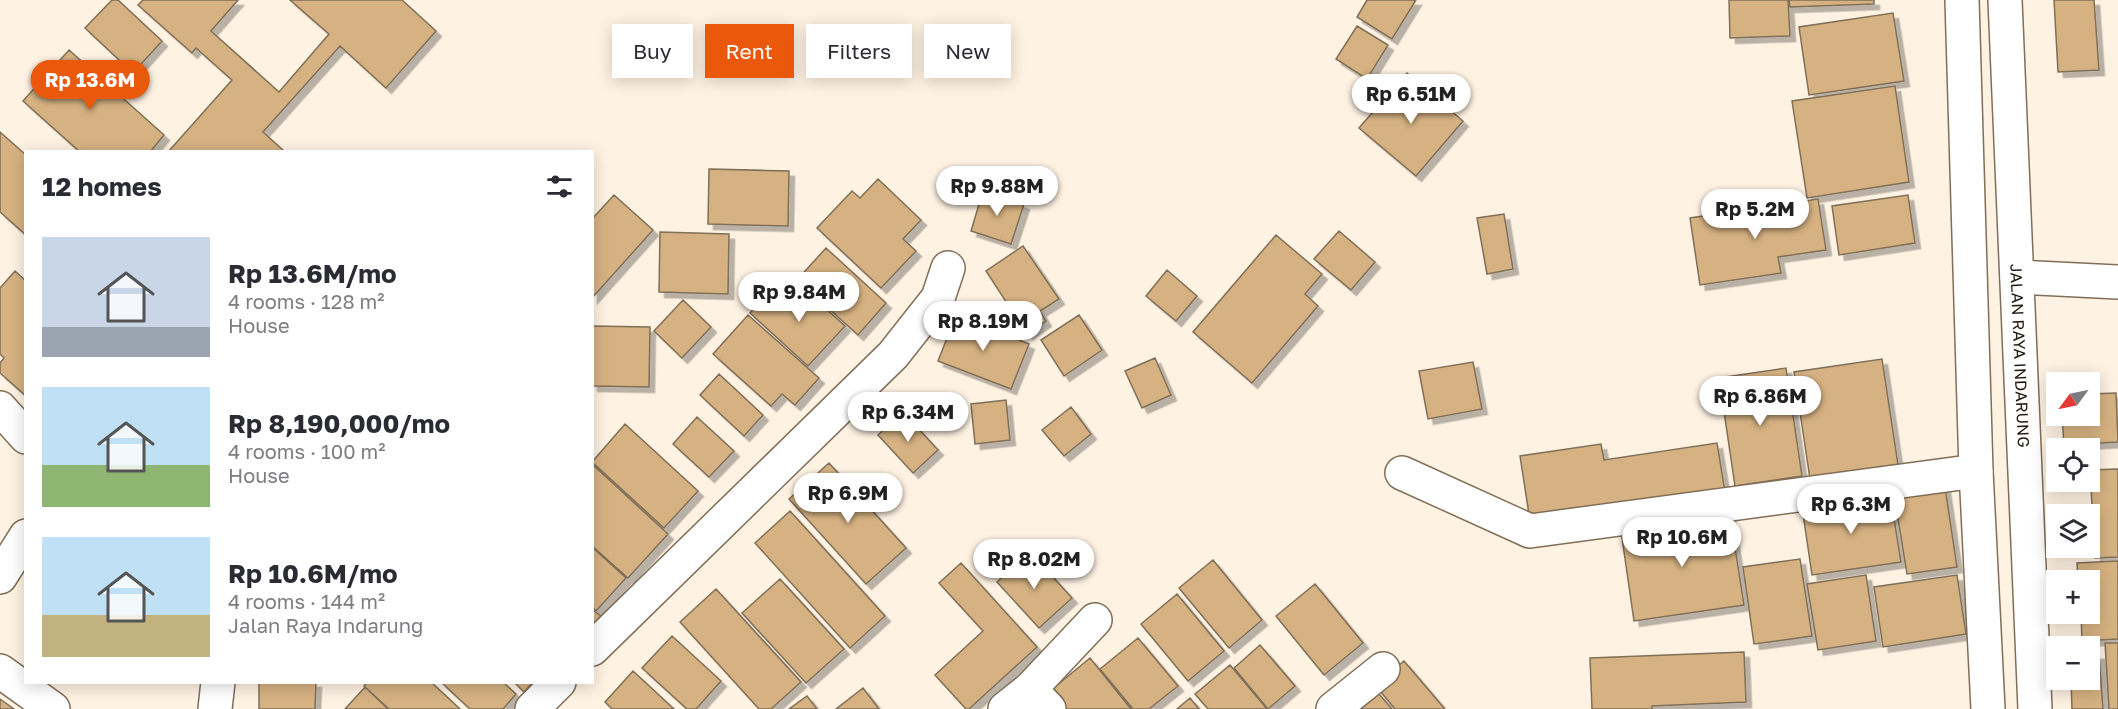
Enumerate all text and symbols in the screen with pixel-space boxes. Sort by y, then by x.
chip: Buy [612,24,693,78]
chip: Rent [705,24,794,78]
chip: Filters [806,24,912,78]
chip: New [924,24,1011,78]
pin: Rp 13.6M [28,60,152,111]
text: Rp 13.6M [45,67,135,91]
pin: Rp 6.51M [1349,74,1473,125]
text: Rp 6.51M [1366,81,1456,105]
pin: Rp 9.88M [935,166,1059,217]
icon: filters [543,170,576,203]
text: 12 homes [42,171,162,202]
text: Rp 9.88M [950,173,1044,197]
pin: Rp 5.2M [1700,189,1810,240]
text: Rp 5.2M [1715,196,1795,220]
text: Rp 13.6M/mo [228,258,397,289]
icon: home [90,261,162,333]
street label: JALAN RAYA INDARUNG [2006,263,2034,448]
pin: Rp 9.84M [737,272,861,323]
text: Rp 9.84M [752,279,846,303]
text: 4 rooms · 128 m² [228,289,385,313]
pin: Rp 8.19M [921,301,1045,352]
text: Rp 8.19M [937,308,1029,332]
text: House [228,313,290,337]
north arrow [2046,372,2100,426]
map controls [2046,372,2100,690]
pin: Rp 6.86M [1698,376,1822,427]
text: Rp 6.86M [1713,383,1807,407]
pin: Rp 6.34M [846,392,970,443]
text: Rp 6.34M [862,399,954,423]
text: Rp 8,190,000/mo [228,408,450,439]
icon: home [90,411,162,483]
button: locate [2046,438,2100,492]
text: 4 rooms · 100 m² [228,439,386,463]
text: House [228,463,290,487]
pin: Rp 6.9M [793,473,903,524]
text: Rp 6.9M [808,480,888,504]
pin: Rp 6.3M [1796,484,1906,535]
text: Rp 6.3M [1811,491,1891,515]
button: layers [2046,504,2100,558]
pin: Rp 10.6M [1620,517,1744,568]
text: Rp 10.6M [1636,524,1728,548]
pin: Rp 8.02M [972,539,1096,590]
text: Rp 8.02M [987,546,1081,570]
text: Rp 10.6M/mo [228,558,398,589]
icon: home [90,561,162,633]
button: + [2046,570,2100,624]
text: 4 rooms · 144 m² [228,589,385,613]
text: Jalan Raya Indarung [228,613,423,637]
button: − [2046,636,2100,690]

